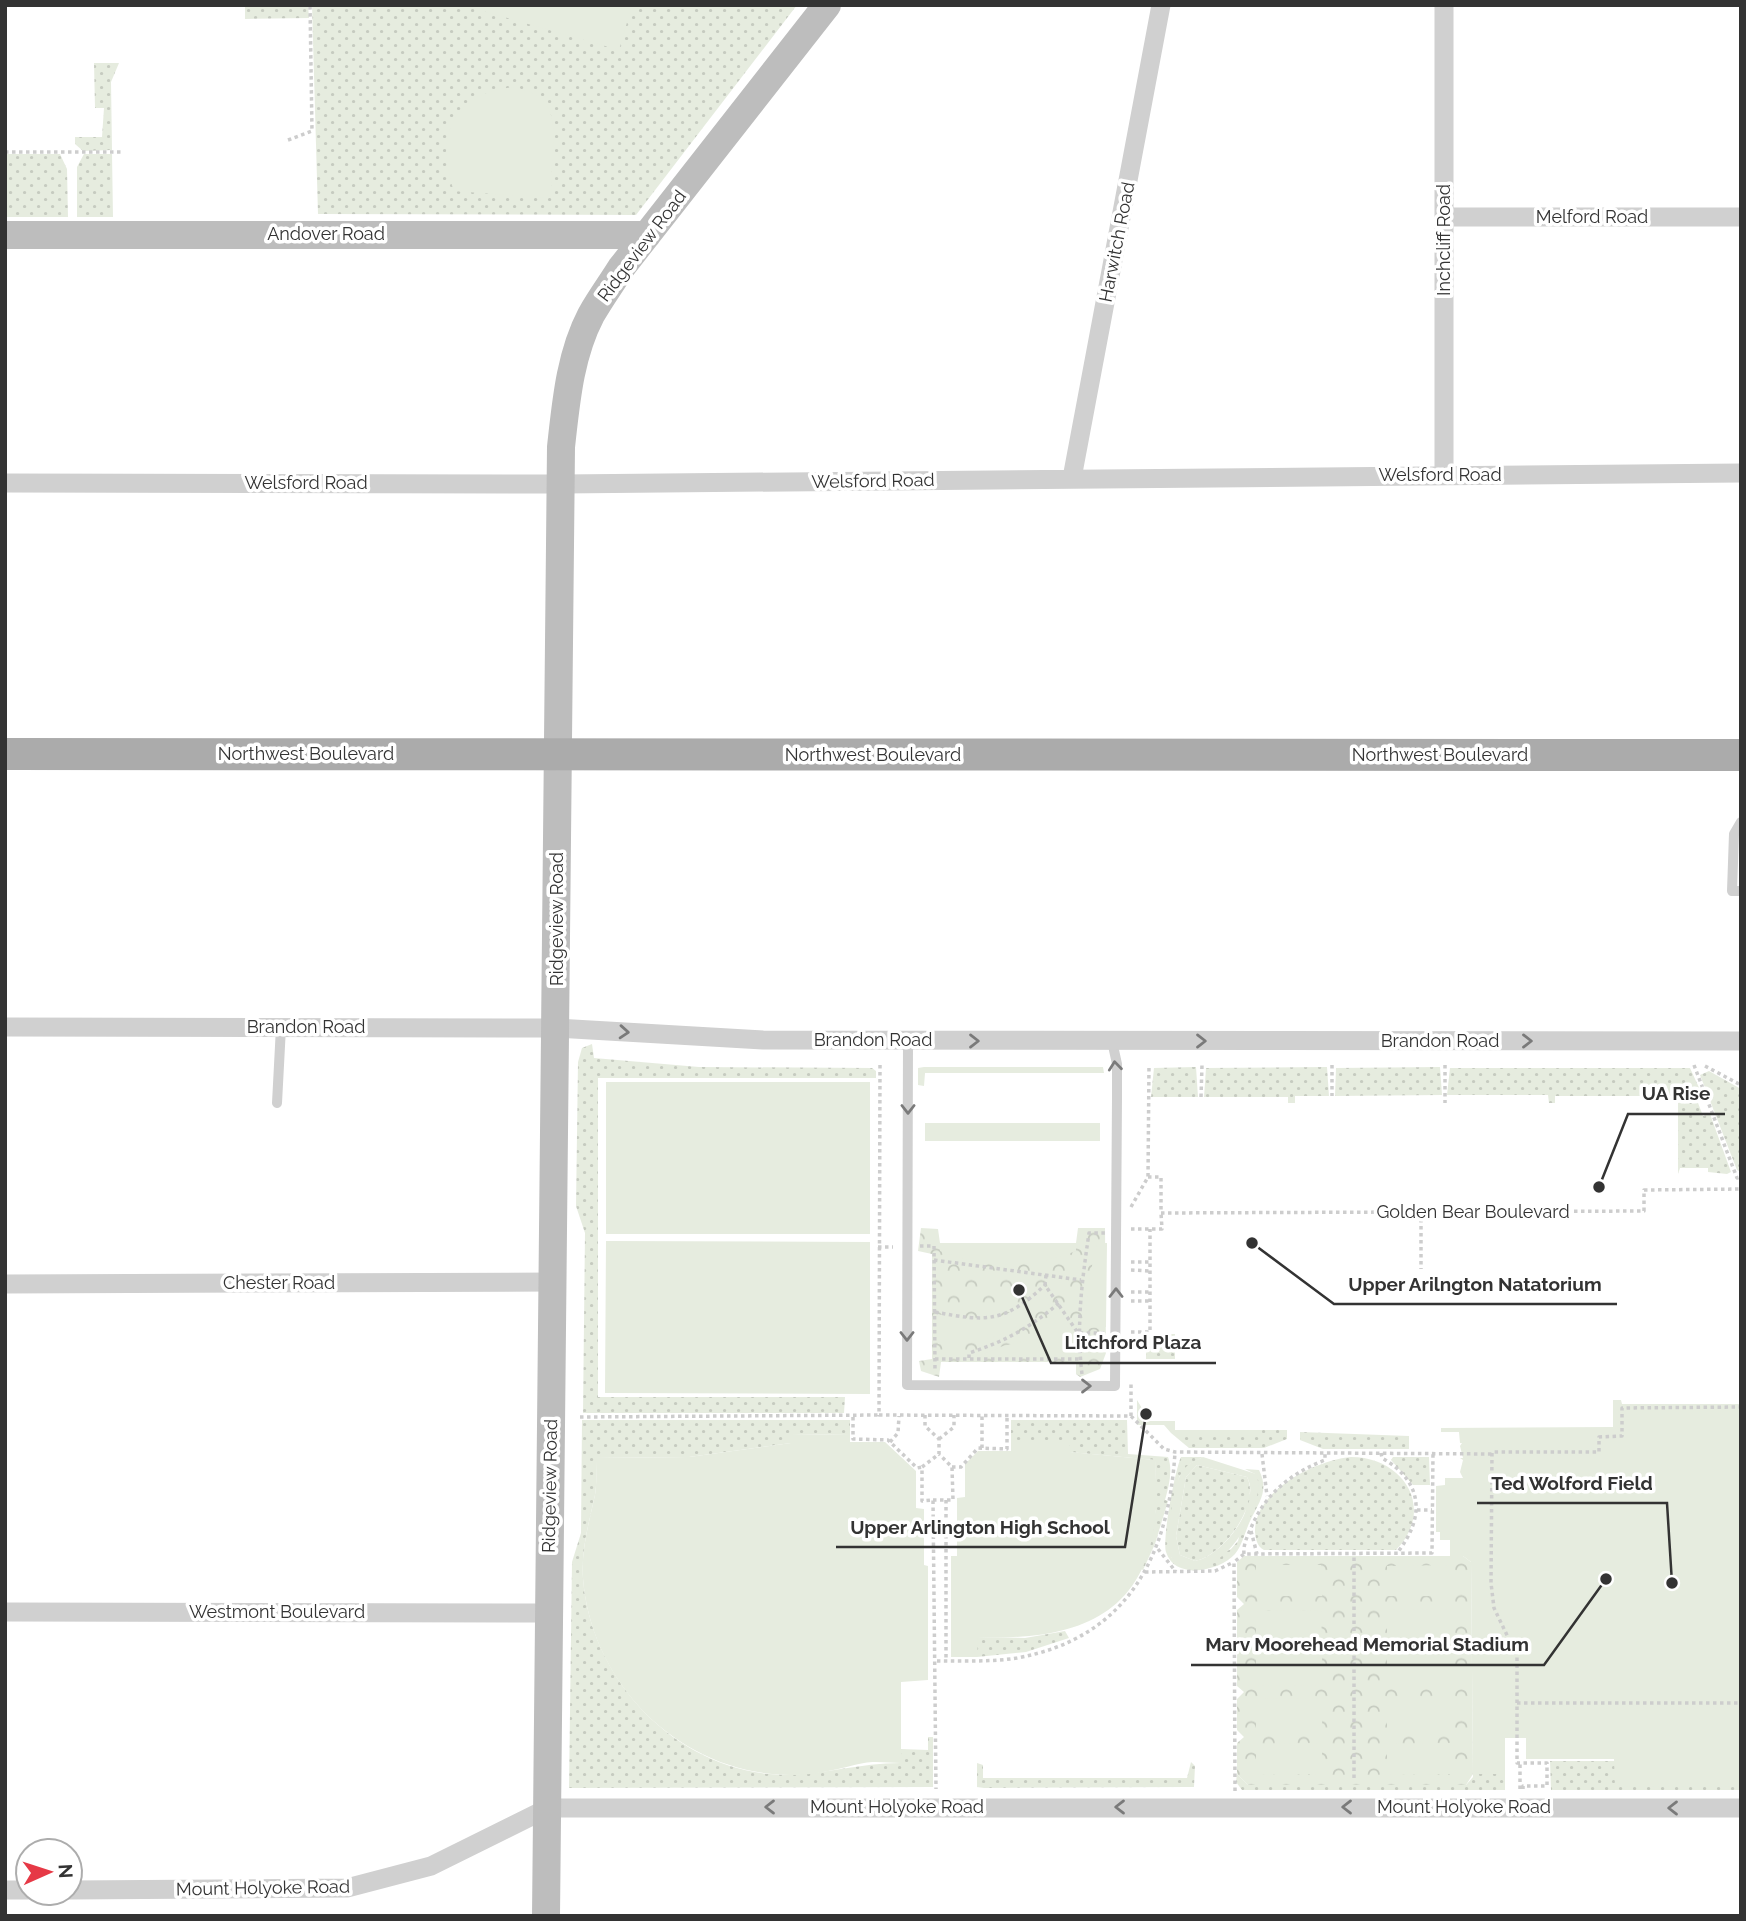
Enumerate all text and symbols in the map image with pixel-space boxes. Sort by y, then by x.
street label: Harwitch Road [1095,180,1138,304]
street label: Inchcliff Road [1433,184,1454,296]
street label: Ridgeview Road [593,186,690,306]
street label: Melford Road [1536,206,1648,227]
street label: Andover Road [267,223,385,244]
street label: Welsford Road [1378,464,1502,485]
street label: Welsford Road [811,469,935,492]
street label: Welsford Road [244,472,368,493]
street label: Northwest Boulevard [218,743,394,764]
street label: Northwest Boulevard [785,744,961,765]
street label: Northwest Boulevard [1352,744,1528,765]
street label: Ridgeview Road [546,852,567,986]
street label: Brandon Road [247,1016,365,1037]
one-way arrow [619,1024,630,1039]
street label: Brandon Road [814,1029,932,1050]
street label: Brandon Road [1381,1030,1499,1051]
one-way arrow [969,1033,980,1049]
one-way arrow [1197,1033,1207,1049]
one-way arrow [1522,1033,1533,1049]
one-way arrow [1108,1060,1123,1071]
callout: UA Rise [1628,1074,1725,1114]
text: UA Rise [1642,1082,1710,1104]
one-way arrow [900,1104,916,1114]
street label: Golden Bear Boulevard [1376,1201,1570,1222]
callout: Upper Arilngton Natatorium [1334,1264,1617,1304]
street label: Chester Road [223,1272,335,1293]
text: Upper Arilngton Natatorium [1348,1273,1602,1295]
one-way arrow [1108,1287,1124,1298]
callout: Litchford Plaza [1051,1323,1216,1363]
one-way arrow [899,1331,915,1342]
text: Litchford Plaza [1065,1331,1201,1353]
one-way arrow [1081,1378,1091,1394]
street label: Ridgeview Road [538,1419,561,1553]
callout: Ted Wolford Field [1477,1463,1667,1503]
text: Ted Wolford Field [1491,1472,1653,1494]
callout: Upper Arlington High School [836,1507,1125,1547]
text: Upper Arlington High School [850,1516,1111,1538]
street label: Westmont Boulevard [189,1601,365,1622]
callout: Marv Moorehead Memorial Stadium [1191,1625,1544,1665]
text: Marv Moorehead Memorial Stadium [1205,1633,1529,1655]
street label: Mount Holyoke Road [810,1796,984,1817]
street label: Mount Holyoke Road [1377,1796,1551,1817]
one-way arrow [764,1799,774,1815]
one-way arrow [1114,1799,1124,1815]
one-way arrow [1341,1799,1352,1815]
one-way arrow [1667,1800,1677,1816]
north arrow [14,1837,84,1907]
text: N [55,1863,77,1879]
street label: Mount Holyoke Road [176,1875,350,1900]

